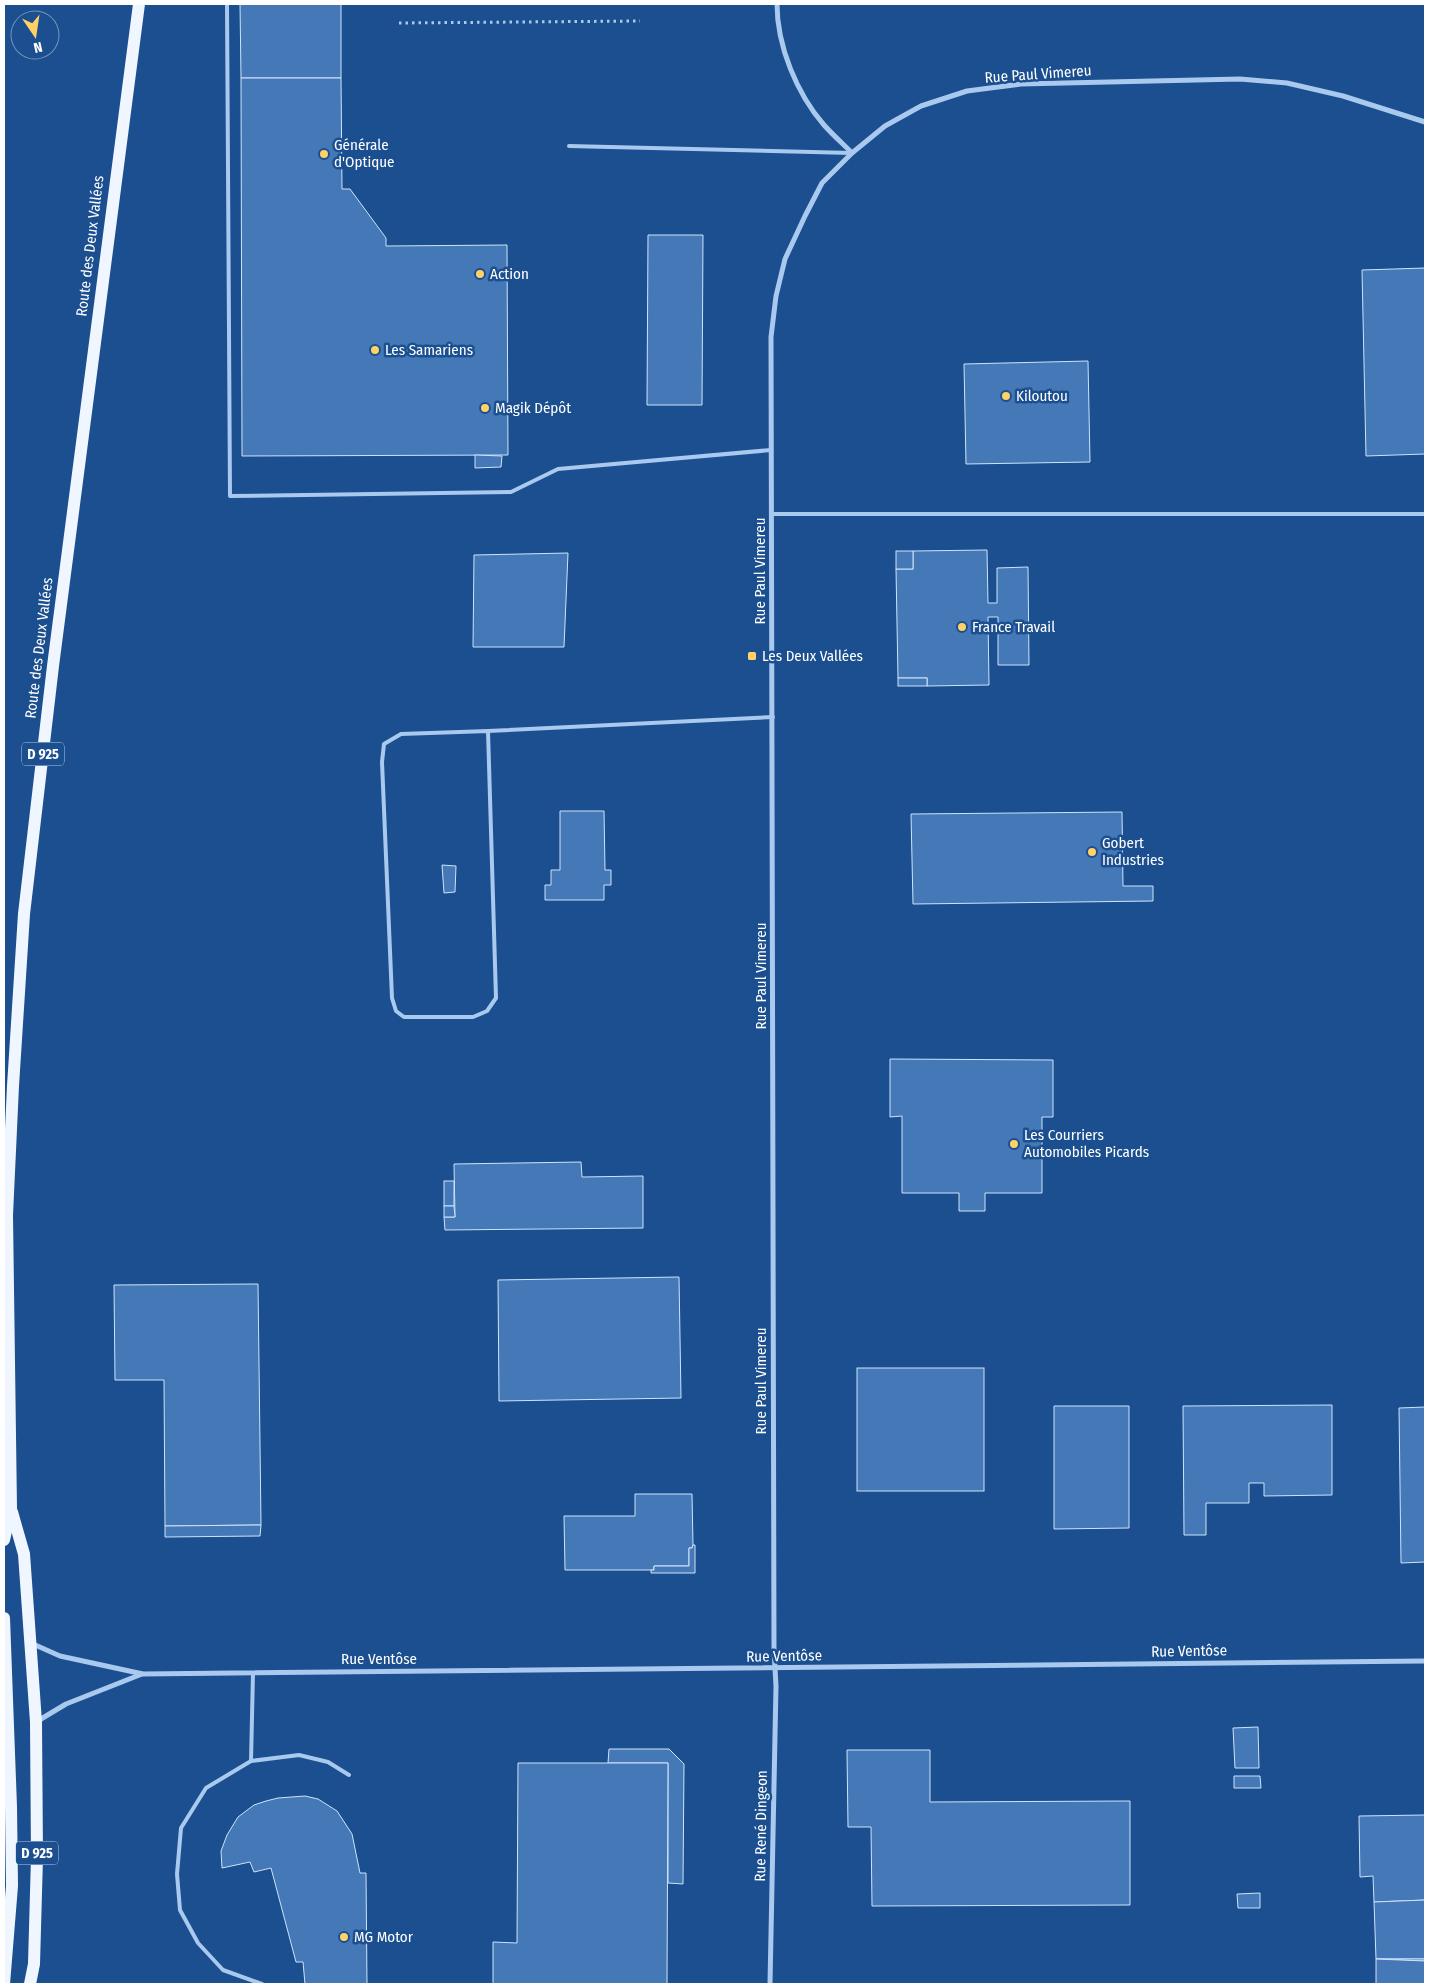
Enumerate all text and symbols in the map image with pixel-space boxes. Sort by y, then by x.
north arrow [10,10,60,60]
text: N [32,38,44,56]
street label: Rue Paul Vimereu [984,61,1092,87]
place label: Générale d'Optique [334,136,394,171]
marker: Générale d'Optique [318,148,330,160]
street label: Route des Deux Vallées [72,174,108,318]
place label: Action [490,265,529,283]
marker: Action [474,268,486,280]
place label: Les Samariens [385,341,473,359]
marker: Les Samariens [369,344,381,356]
place label: Kiloutou [1016,387,1068,405]
marker: Kiloutou [1000,390,1012,402]
place label: Magik Dépôt [495,399,571,417]
marker: Magik Dépôt [479,402,491,414]
street label: Rue Paul Vimereu [751,517,769,625]
street label: Route des Deux Vallées [21,576,57,720]
place label: France Travail [972,618,1055,636]
marker: France Travail [956,621,968,633]
place label: Les Deux Vallées [762,647,863,665]
marker: Les Deux Vallées [746,650,758,662]
road number: D 925 [22,742,64,766]
place label: Gobert Industries [1102,834,1164,869]
marker: Gobert Industries [1086,846,1098,858]
street label: Rue Paul Vimereu [752,922,770,1030]
place label: Les Courriers Automobiles Picards [1024,1126,1149,1161]
marker: Les Courriers Automobiles Picards [1008,1138,1020,1150]
street label: Rue Paul Vimereu [752,1327,770,1435]
street label: Rue Ventôse [1151,1641,1227,1661]
street label: Rue Ventôse [746,1646,822,1666]
street label: Rue Ventôse [341,1650,417,1668]
street label: Rue René Dingeon [751,1770,771,1882]
road number: D 925 [16,1842,58,1865]
place label: MG Motor [354,1928,414,1946]
marker: MG Motor [338,1931,350,1943]

